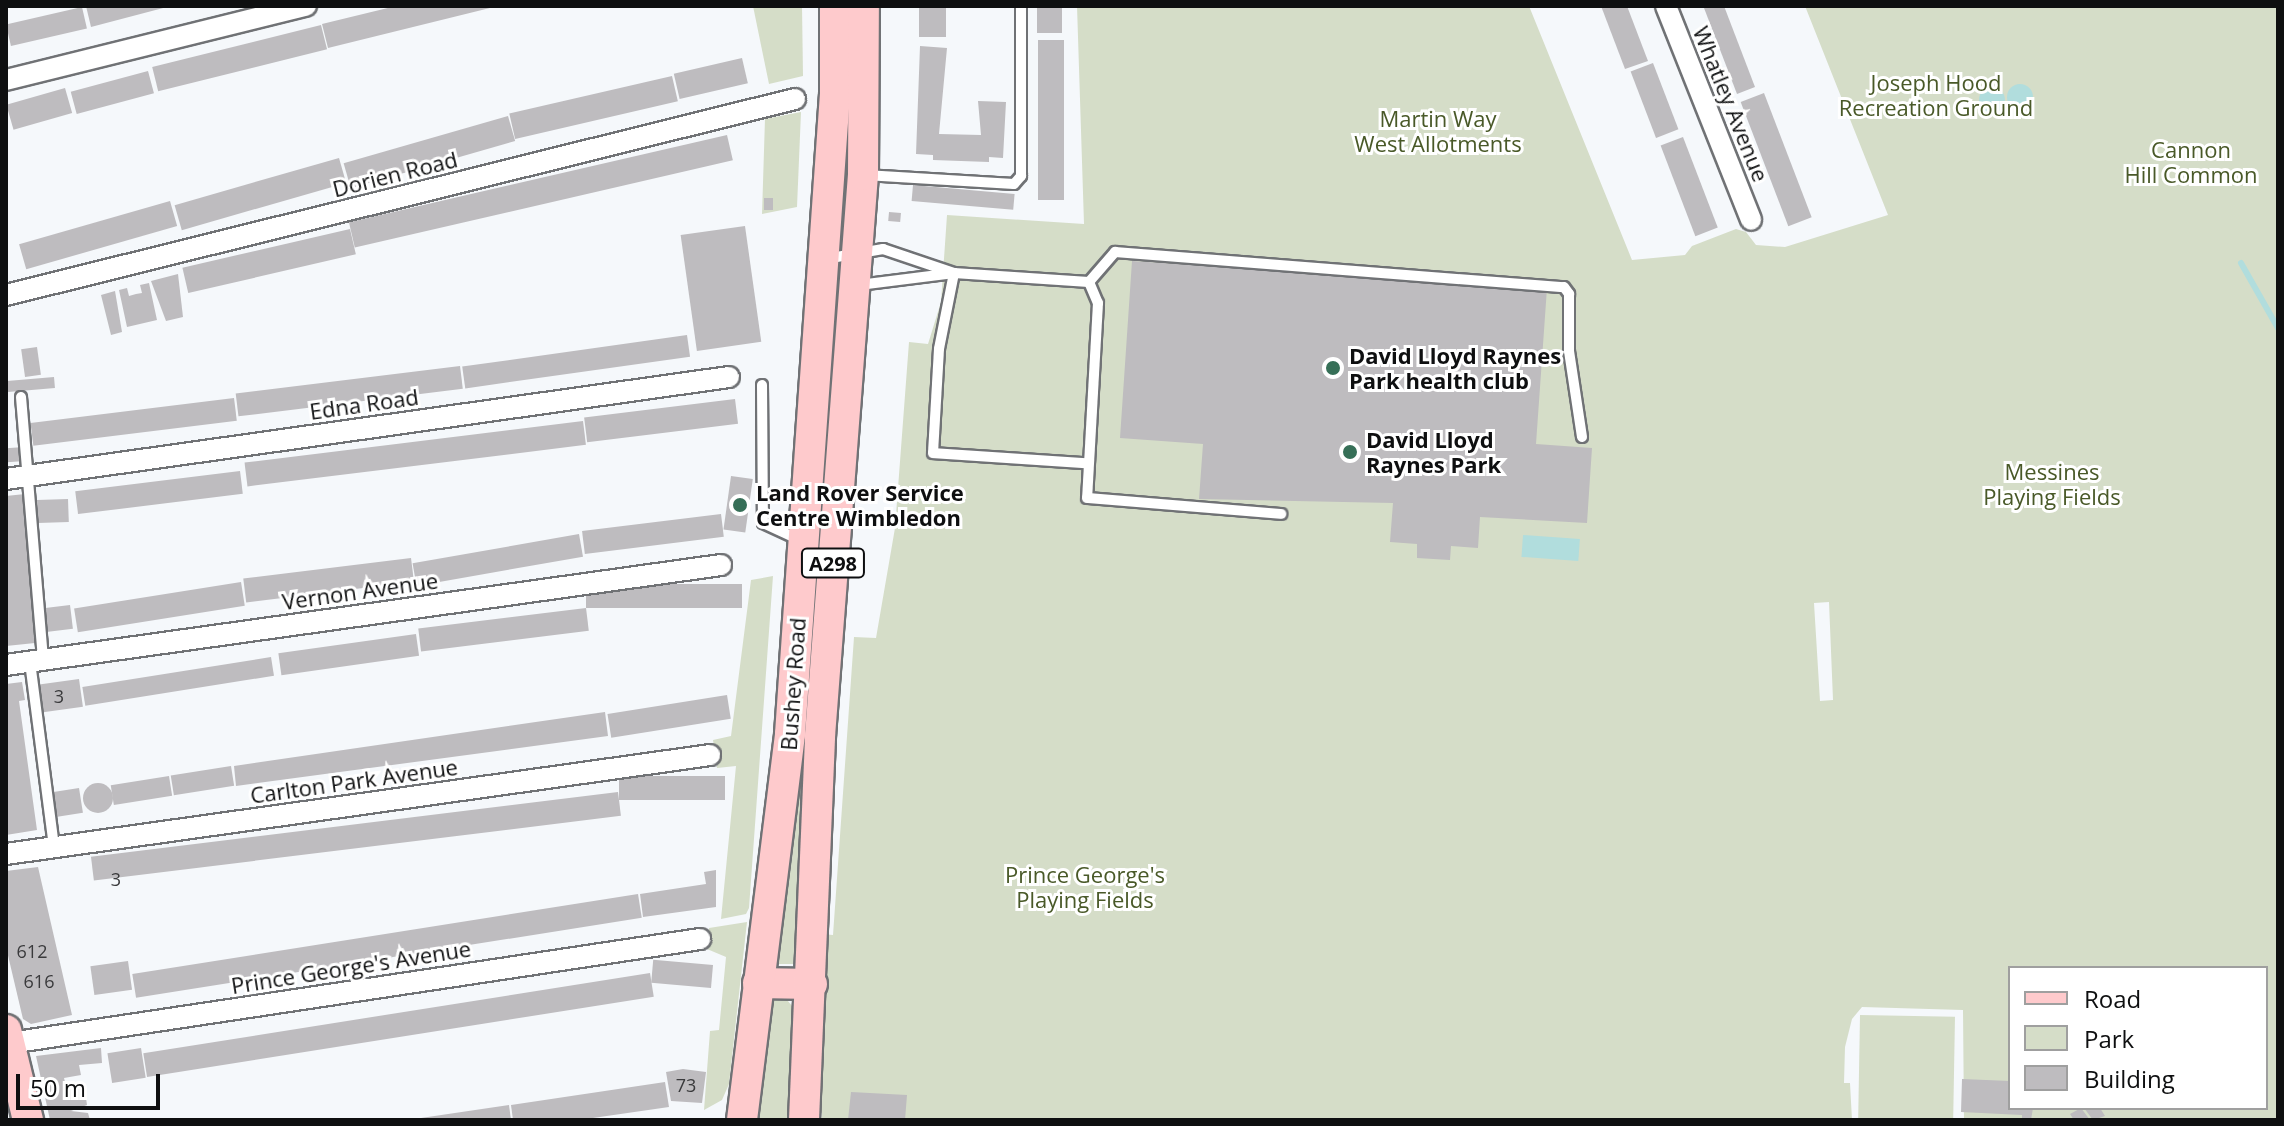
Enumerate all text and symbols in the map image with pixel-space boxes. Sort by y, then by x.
street label: Whatley Avenue [1688,23,1774,185]
park label: Joseph Hood Recreation Ground [1839,69,2033,120]
park label: Martin Way West Allotments [1354,105,1522,156]
park label: Cannon Hill Common [2124,136,2258,188]
street label: Dorien Road [330,146,460,202]
place label: David Lloyd Raynes Park health club [1349,342,1561,394]
marker: David Lloyd Raynes Park health club [1324,359,1342,377]
street label: Edna Road [308,383,420,425]
place label: David Lloyd Raynes Park [1366,426,1501,478]
marker: David Lloyd Raynes Park [1341,443,1359,461]
park label: Messines Playing Fields [1983,458,2121,510]
place label: Land Rover Service Centre Wimbledon [756,479,964,530]
marker: Land Rover Service Centre Wimbledon [731,496,749,514]
road number: A298 [799,547,867,579]
street label: Vernon Avenue [280,567,440,615]
street label: Bushey Road [775,617,811,751]
house number: 3 [54,685,64,707]
street label: Carlton Park Avenue [249,753,459,809]
park label: Prince George's Playing Fields [1005,861,1165,912]
house number: 3 [111,868,121,890]
street label: Prince George's Avenue [229,935,473,999]
house number: 612 [17,940,47,962]
legend [2008,966,2268,1110]
house number: 616 [24,970,54,992]
text: Road [2084,982,2141,1015]
text: Park [2084,1022,2134,1055]
scale bar [20,1058,164,1108]
text: Building [2084,1062,2175,1095]
text: 50 m [30,1071,86,1104]
house number: 73 [676,1074,696,1096]

